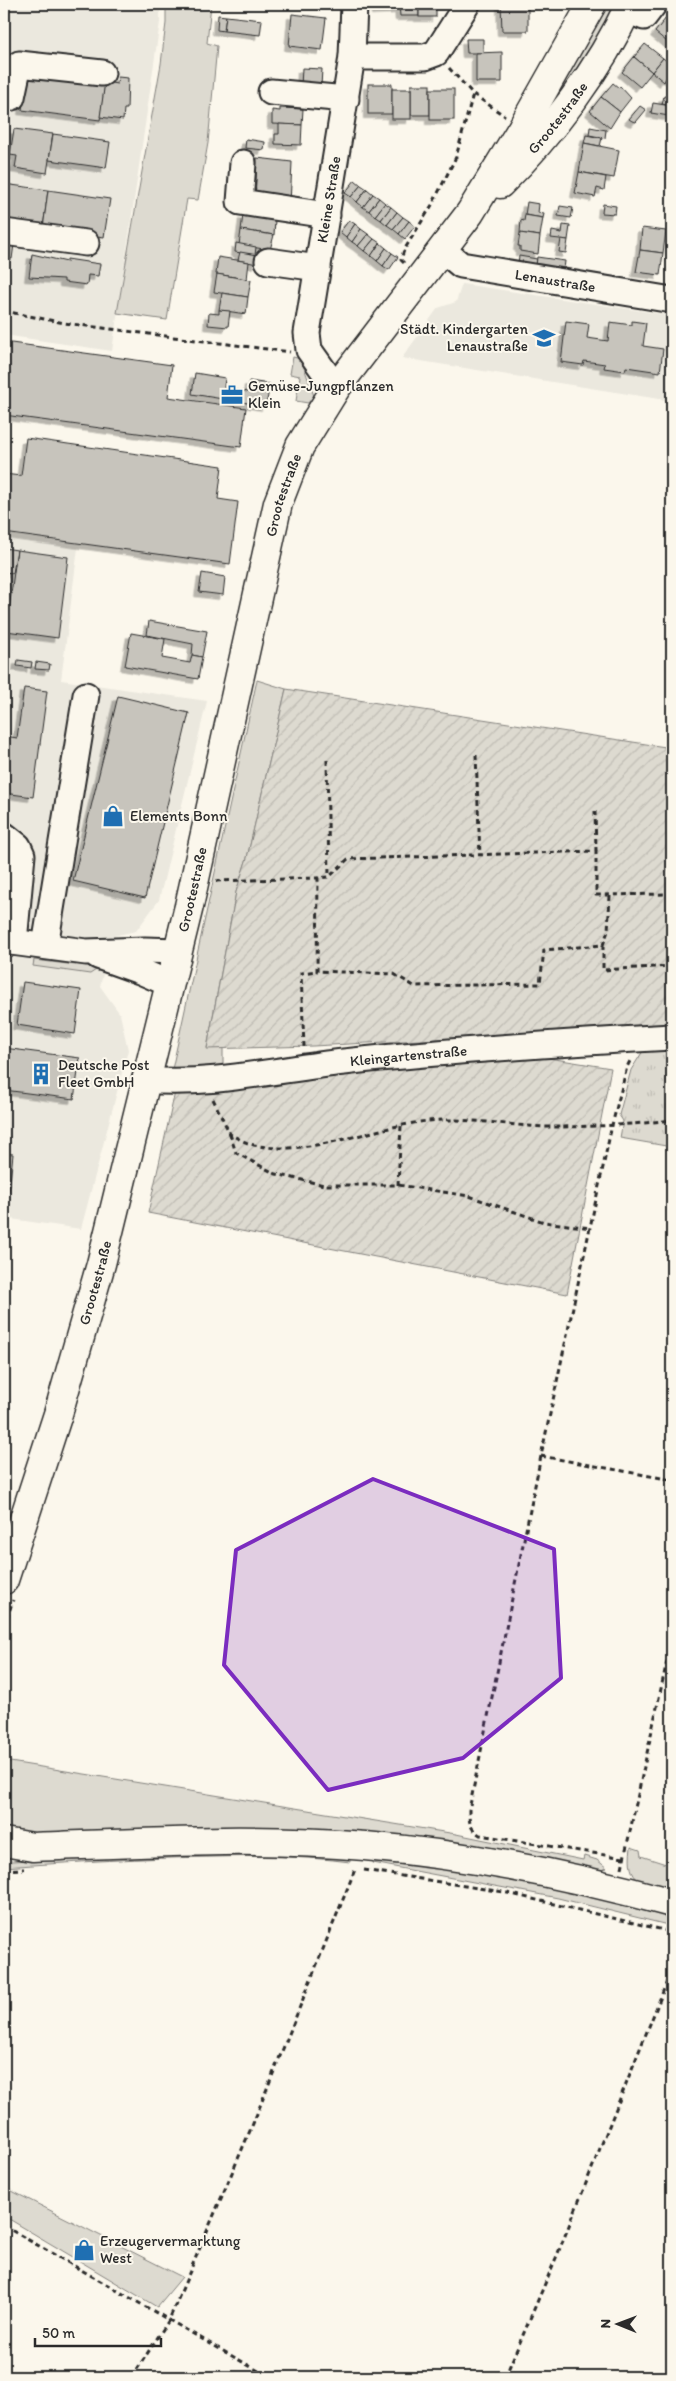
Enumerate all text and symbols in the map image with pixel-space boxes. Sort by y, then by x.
street label: Grootestraße [524,78,592,158]
street label: Kleine Straße [313,155,345,244]
street label: Lenaustraße [514,265,597,296]
place label: Städt. Kindergarten Lenaustraße [400,320,529,355]
school or university icon: Städt. Kindergarten Lenaustraße [531,325,557,351]
place label: Gemüse-Jungpflanzen Klein [248,377,394,412]
office icon: Gemüse-Jungpflanzen Klein [219,382,245,408]
street label: Grootestraße [262,451,305,538]
shop icon: Elements Bonn [100,803,126,829]
place label: Elements Bonn [130,807,228,825]
street label: Grootestraße [174,845,211,934]
street label: Kleingartenstraße [349,1041,468,1070]
place label: Deutsche Post Fleet GmbH [58,1056,150,1091]
building icon: Deutsche Post Fleet GmbH [28,1061,54,1087]
street label: Grootestraße [75,1239,115,1327]
place label: Erzeugervermarktung West [100,2232,241,2267]
shop icon: Erzeugervermarktung West [71,2237,97,2263]
north arrow [594,2298,644,2348]
scale bar [35,2316,161,2348]
text: N [597,2319,614,2329]
text: 50 m [42,2324,75,2342]

